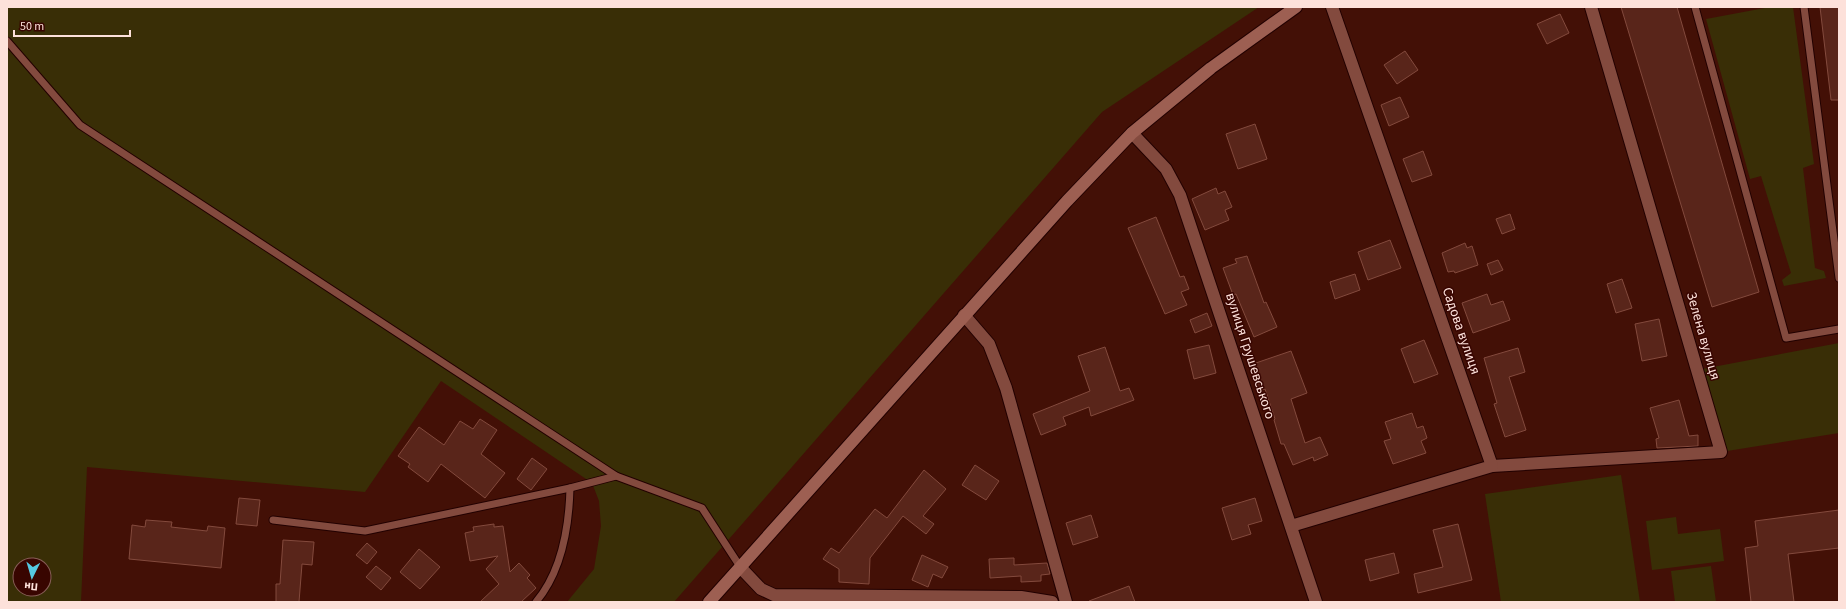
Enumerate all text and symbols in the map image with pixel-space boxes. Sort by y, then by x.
scale bar [14,12,130,38]
text: 50 m [20,18,44,35]
street label: Садова вулиця [1437,285,1485,377]
street label: вулиця Грушевського [1220,290,1280,422]
street label: Зелена вулиця [1681,290,1725,382]
north arrow [12,557,52,597]
text: Пн [24,578,39,595]

